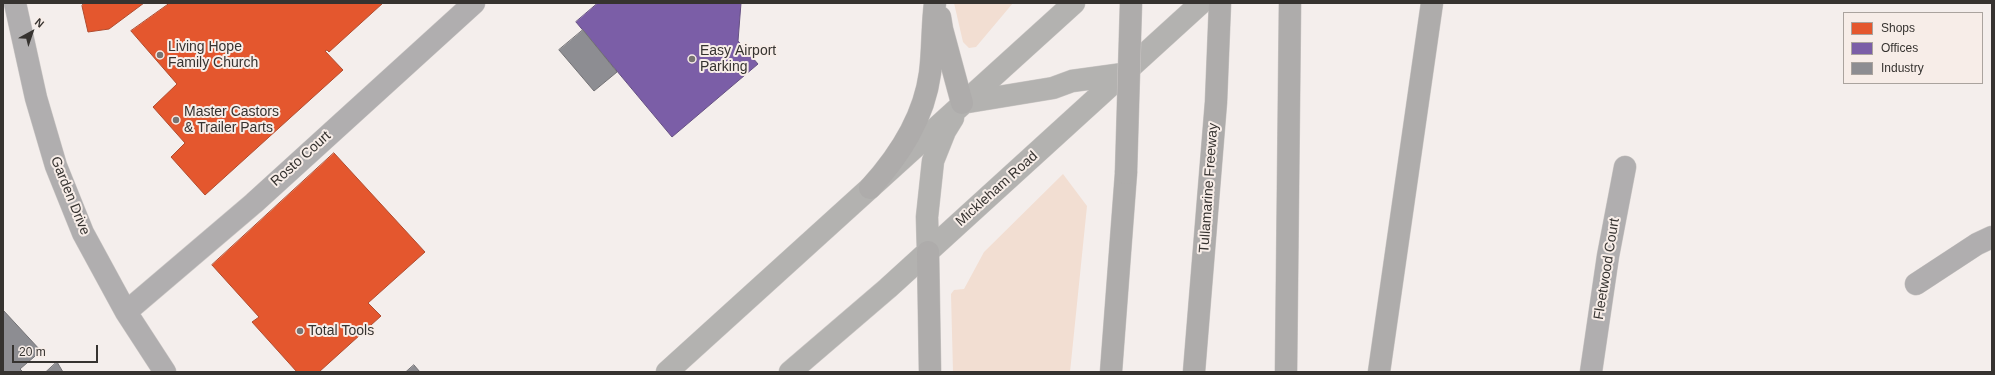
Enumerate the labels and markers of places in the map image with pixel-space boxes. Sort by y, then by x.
place label: Living Hope Family Church [168,39,258,72]
place label: Easy Airport Parking [700,43,776,76]
marker: Living Hope Family Church [155,50,165,60]
marker: Easy Airport Parking [687,54,697,64]
place label: Master Castors & Trailer Parts [184,104,279,136]
marker: Master Castors & Trailer Parts [171,115,181,125]
place label: Total Tools [308,323,374,339]
marker: Total Tools [295,326,305,336]

